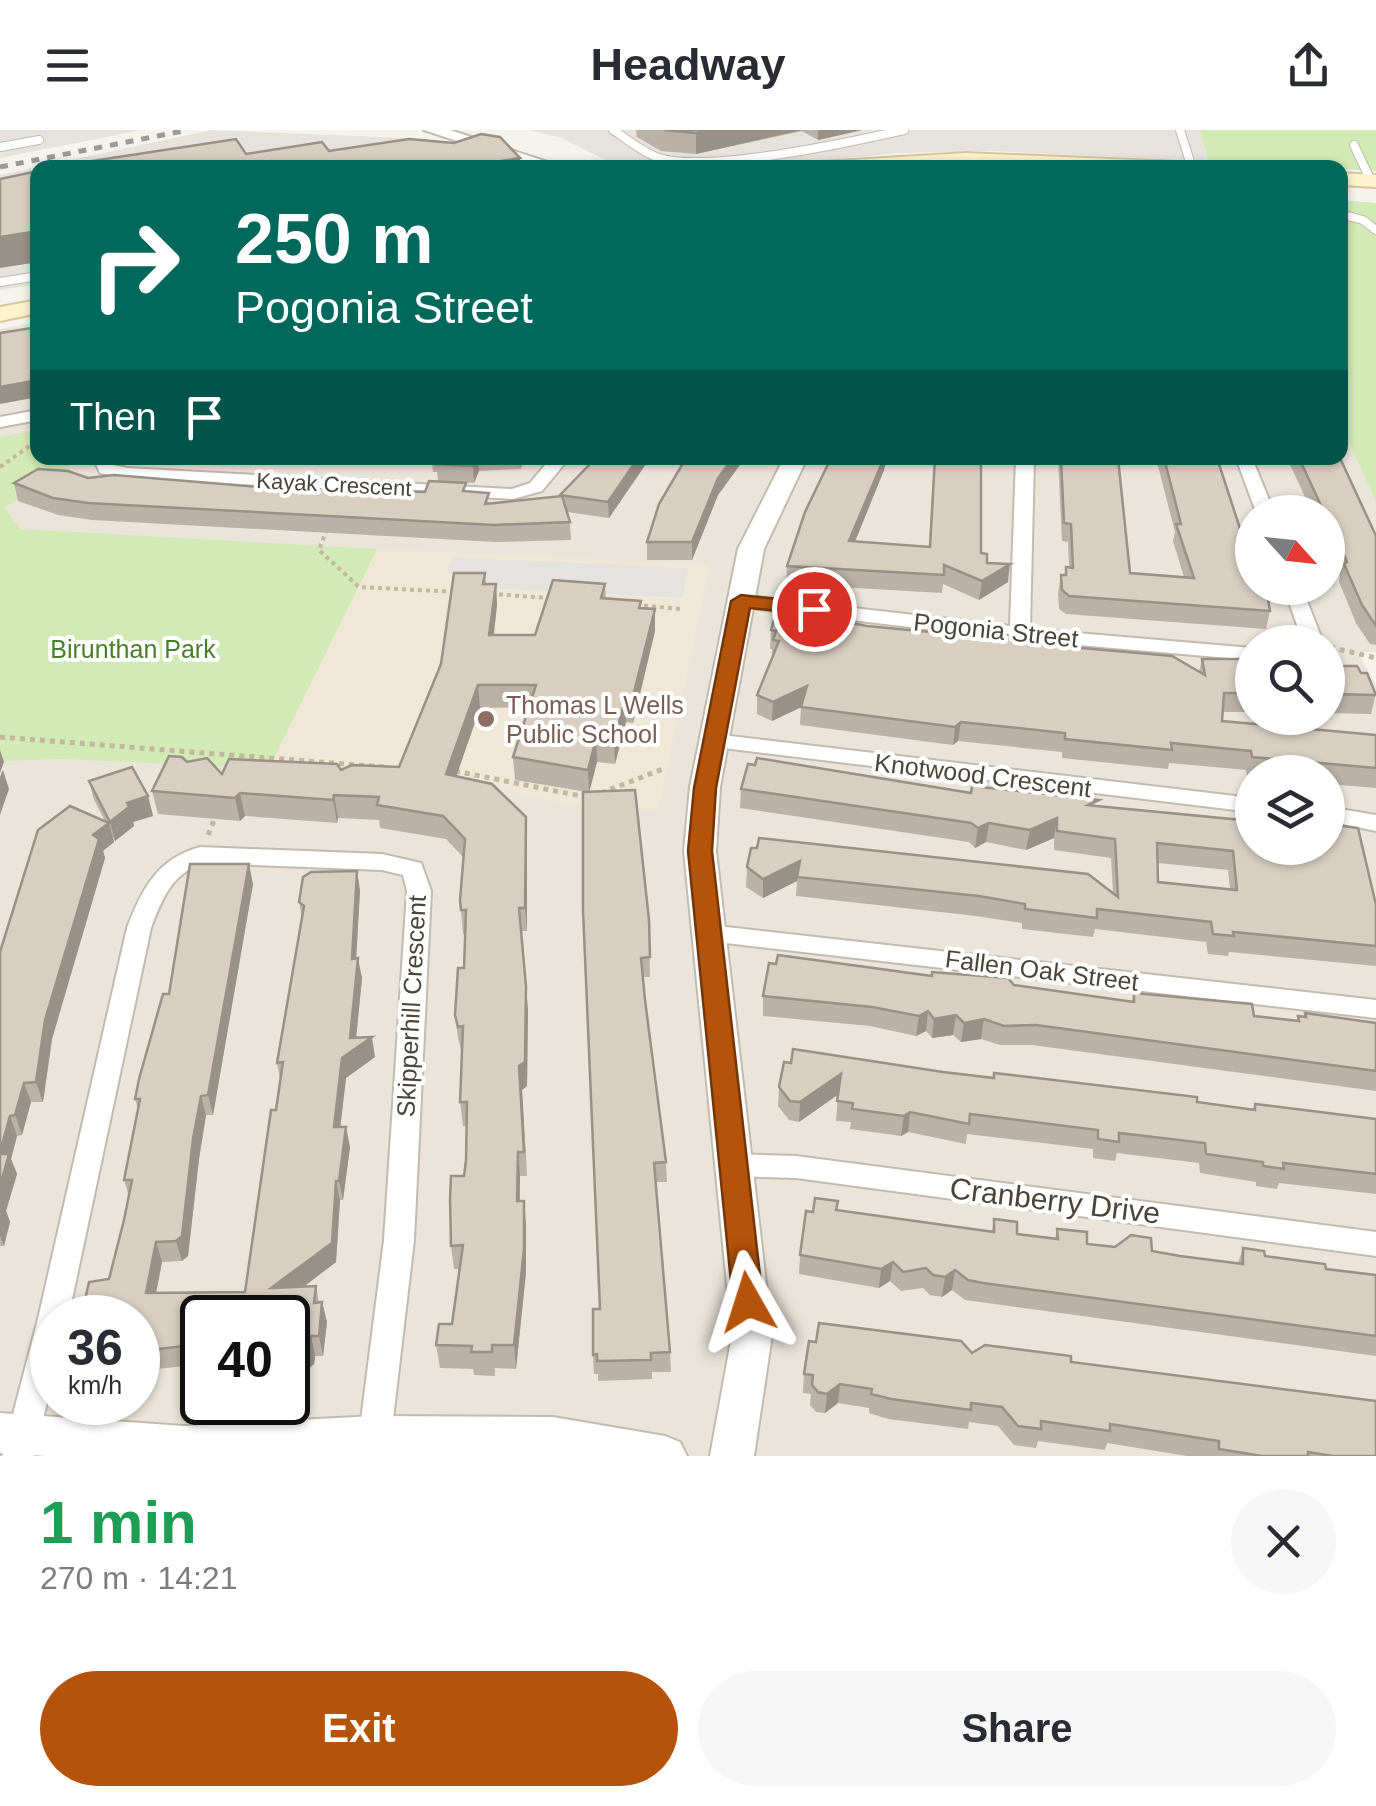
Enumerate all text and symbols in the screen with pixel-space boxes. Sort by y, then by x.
icon: menu [40,38,95,93]
icon: share [1281,38,1336,93]
text: Headway [590,39,786,90]
icon: right [70,200,200,330]
text: 250 m [235,200,433,278]
text: Pogonia Street [235,282,533,333]
icon: arrive [177,390,232,445]
text: Then [70,396,157,438]
street label: Kayak Crescent [256,468,412,501]
north arrow [1235,495,1345,605]
map controls [1235,495,1345,865]
pin [772,567,857,652]
icon: arrive [787,582,842,637]
street label: Pogonia Street [912,607,1080,653]
button: search [1235,625,1345,735]
park label: Birunthan Park [50,635,216,663]
place label: Thomas L Wells Public School [506,691,684,748]
marker: Thomas L Wells Public School [475,708,497,730]
street label: Knotwood Crescent [873,748,1093,802]
button: layers [1235,755,1345,865]
street label: Skipperhill Crescent [391,894,431,1118]
street label: Fallen Oak Street [944,944,1140,996]
street label: Cranberry Drive [948,1171,1162,1230]
position arrow [696,1250,800,1354]
speed limit sign: 40 [180,1295,310,1425]
text: 36 [67,1320,123,1376]
text: km/h [68,1371,122,1399]
text: 1 min [40,1489,197,1556]
button: close [1231,1489,1336,1594]
text: 270 m · 14:21 [40,1560,237,1596]
button: Exit [40,1671,678,1786]
button: Share [698,1671,1336,1786]

